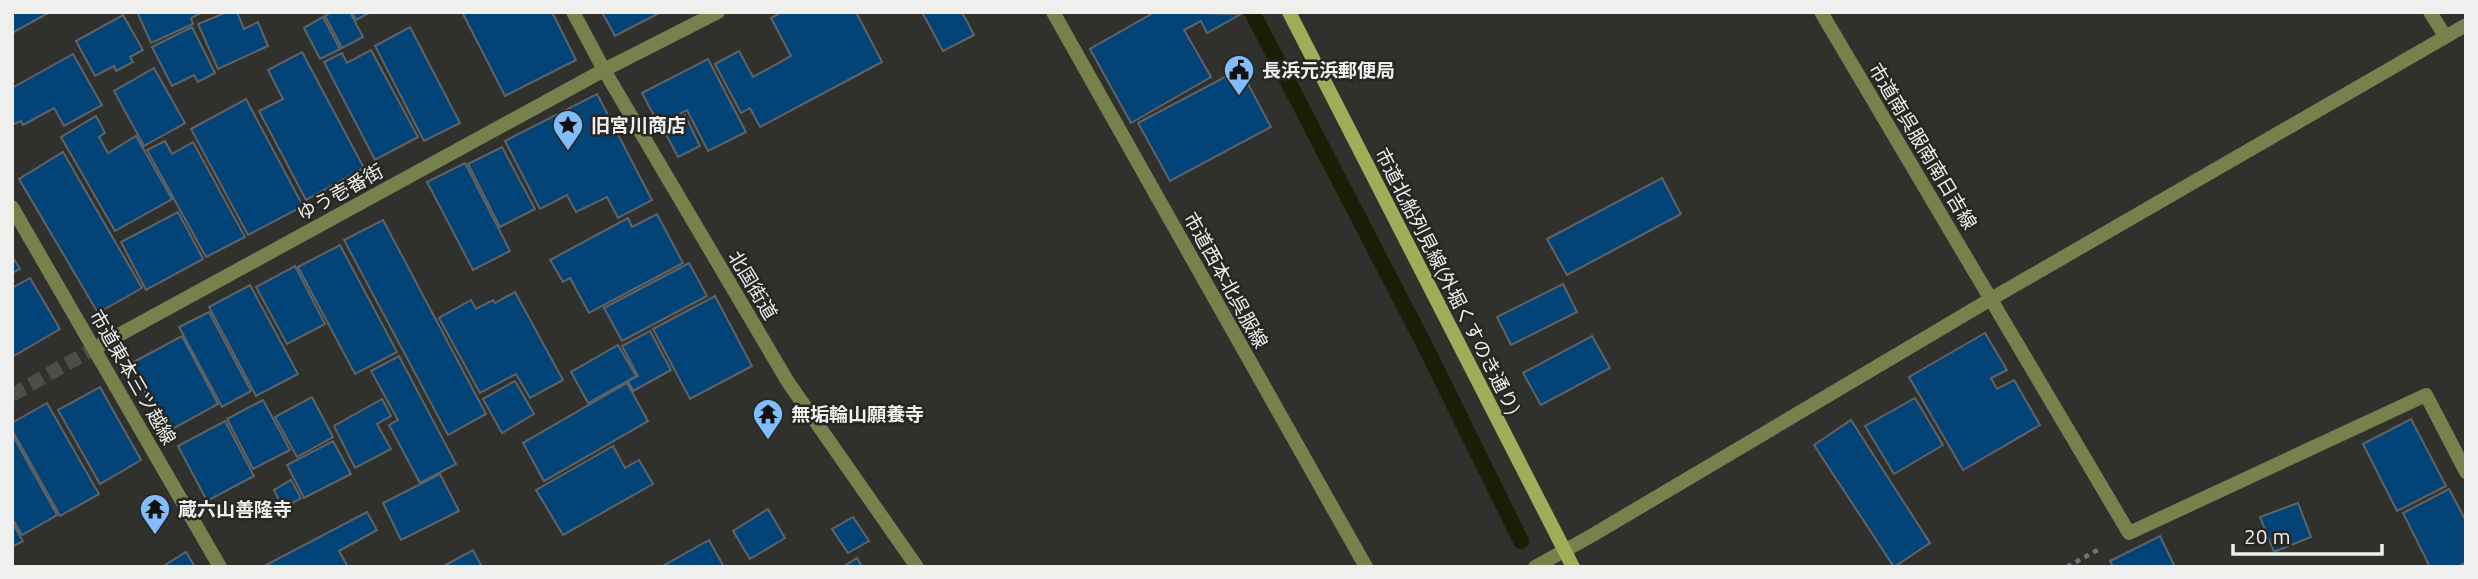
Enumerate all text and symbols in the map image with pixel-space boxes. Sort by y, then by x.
public building icon: 長浜元浜郵便局 [1222,53,1256,97]
place label: 長浜元浜郵便局 [1262,59,1395,81]
street label: 市道南呉服南南日吉線 [1865,59,1981,233]
place icon: 旧宮川商店 [551,108,585,152]
place label: 旧宮川商店 [591,114,686,136]
street label: 市道北船列見線(外堀くすのき通り) [1371,144,1525,418]
street label: ゆう壱番街 [293,159,387,225]
street label: 市道西本北呉服線 [1180,208,1272,352]
street label: 北国街道 [724,247,782,323]
street label: 市道東本三ツ越線 [85,306,181,448]
temple icon: 無垢輪山願養寺 [751,397,785,441]
place label: 無垢輪山願養寺 [791,403,924,425]
temple icon: 蔵六山善隆寺 [138,492,172,536]
place label: 蔵六山善隆寺 [178,498,292,520]
scale bar [2233,512,2382,556]
text: 20 m [2244,524,2291,548]

